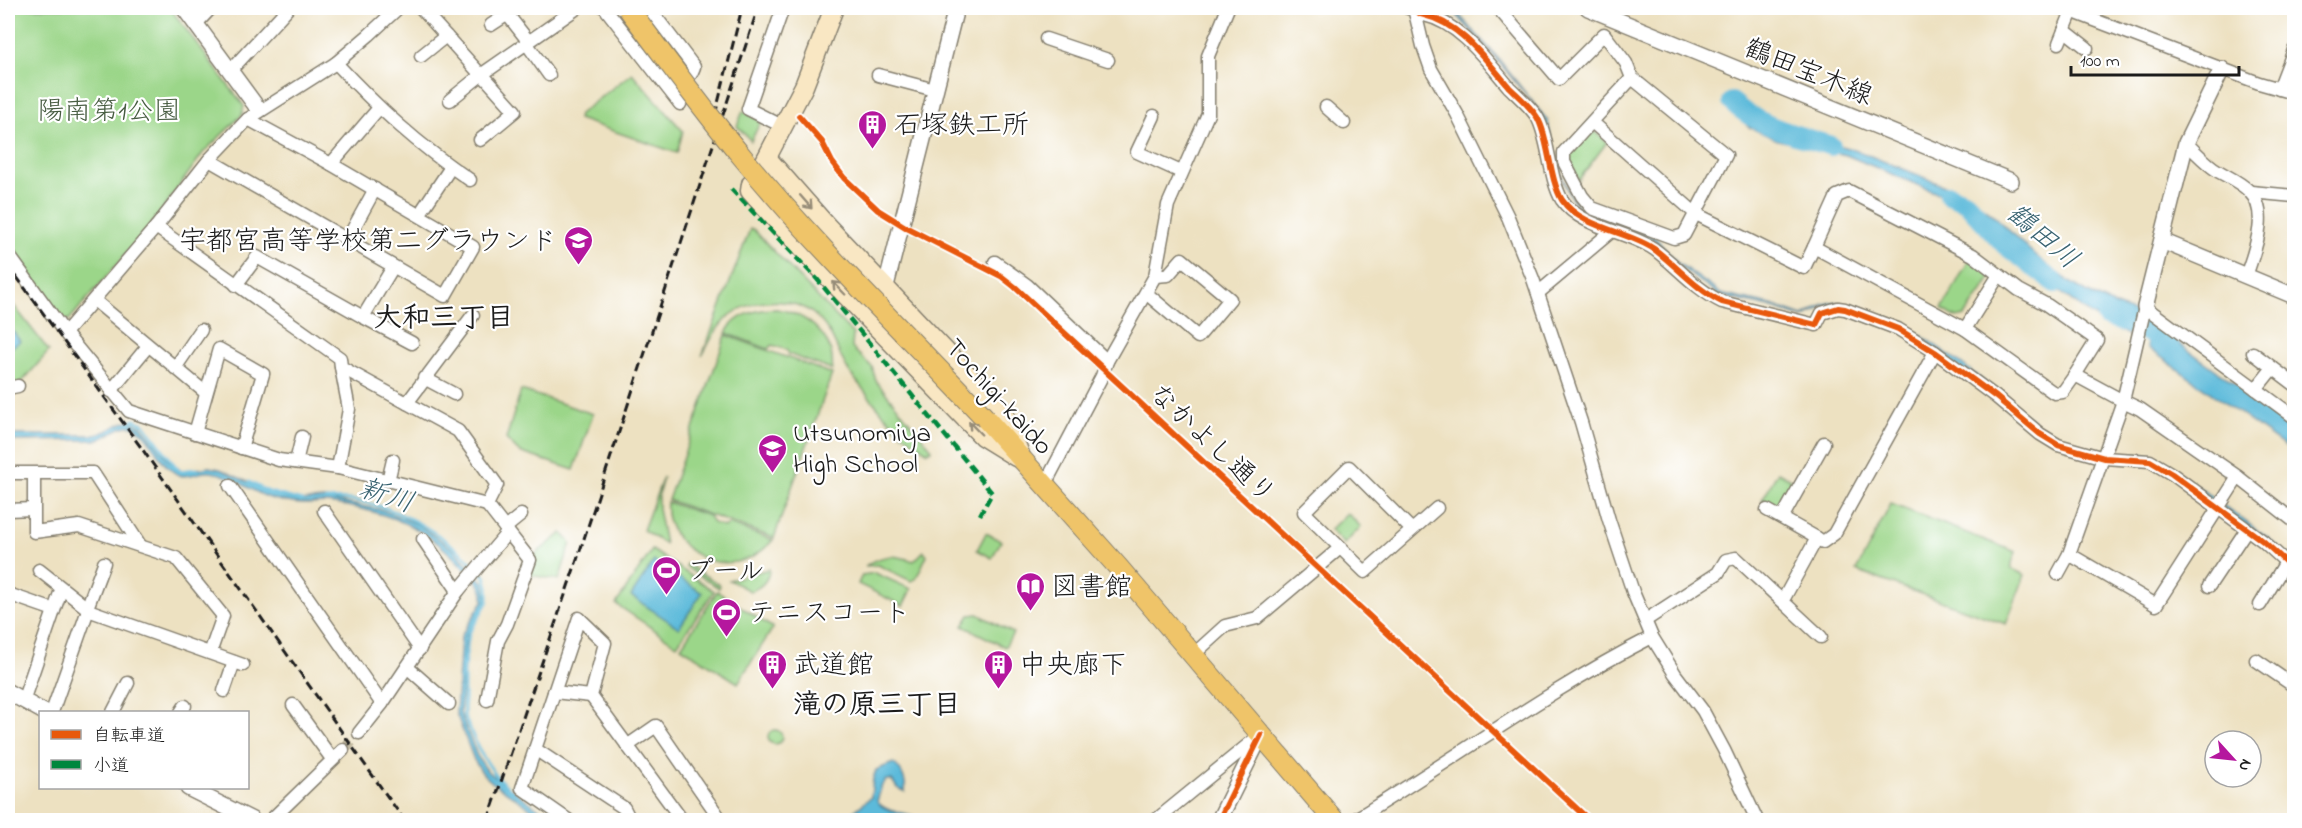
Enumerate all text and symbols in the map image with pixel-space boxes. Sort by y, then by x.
street label: 鶴田宝木線 [1738,30,1878,117]
scale bar [2071,39,2239,77]
text: 100 m [2080,49,2120,75]
park label: 陽南第1公園 [37,93,181,132]
place label: 石塚鉄工所 [894,107,1029,146]
building icon: 石塚鉄工所 [857,108,889,150]
one-way arrow [799,194,813,209]
water label: 鶴田川 [1996,195,2087,280]
place label: 宇都宮高等学校第二グラウンド [179,223,557,262]
school or university icon: 宇都宮高等学校第二グラウンド [562,224,594,266]
one-way arrow [832,281,846,296]
district label: 大和三丁目 [374,299,514,340]
street label: Tochigi-kaido [935,330,1061,465]
street label: なかよし通り [1139,376,1283,514]
place label: Utsunomiya High School [793,415,931,485]
one-way arrow [967,421,982,436]
school or university icon: Utsunomiya High School [756,432,788,474]
water label: 新川 [353,469,419,525]
place label: プール [687,553,765,592]
sports icon: プール [650,554,682,596]
place label: 図書館 [1051,569,1132,608]
library icon: 図書館 [1014,570,1046,612]
place label: テニスコート [748,595,911,634]
sports icon: テニスコート [711,596,743,638]
place label: 武道館 [793,647,874,686]
place label: 中央廊下 [1019,647,1127,686]
building icon: 武道館 [756,648,788,690]
building icon: 中央廊下 [982,648,1014,690]
district label: 滝の原三丁目 [793,686,961,727]
legend [39,711,249,789]
text: 自転車道 [93,724,165,750]
north arrow [2203,729,2263,789]
text: 小道 [93,754,129,780]
text: N [2231,755,2258,775]

